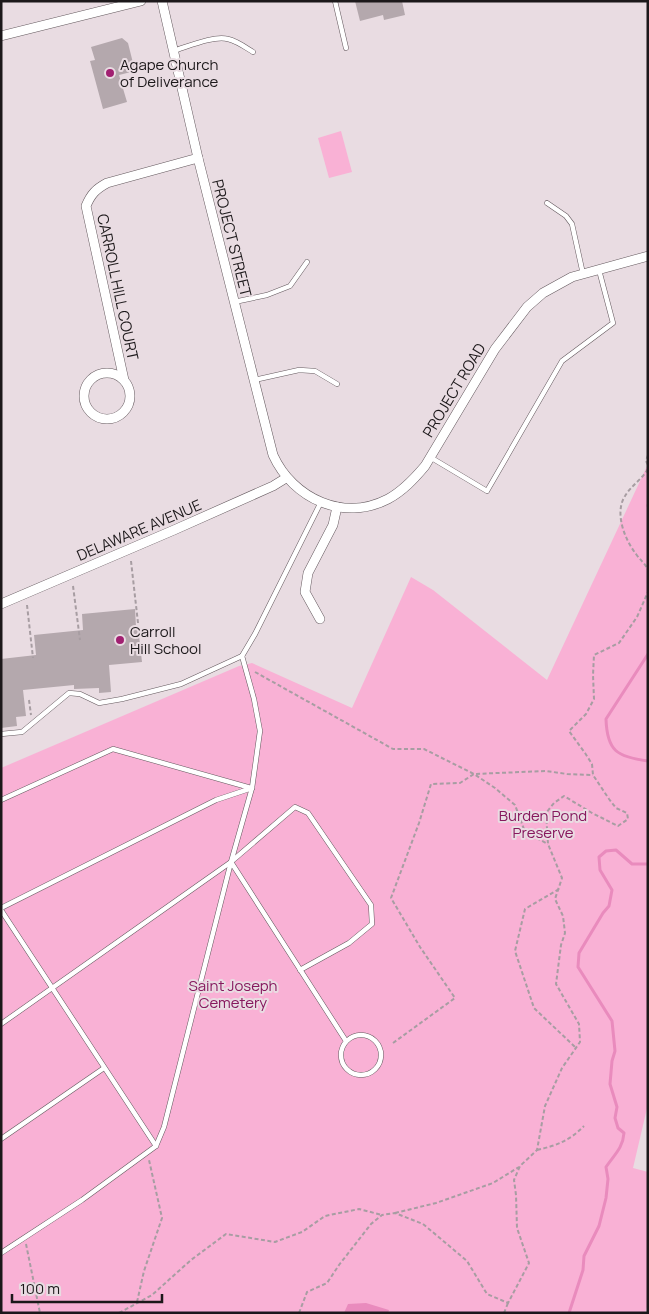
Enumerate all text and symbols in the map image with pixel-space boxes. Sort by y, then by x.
place label: Agape Church of Deliverance [120,54,218,92]
marker: Agape Church of Deliverance [104,67,116,79]
street label: PROJECT STREET [207,177,257,299]
street label: CARROLL HILL COURT [92,212,144,362]
street label: PROJECT ROAD [418,339,490,441]
street label: DELAWARE AVENUE [73,494,205,566]
place label: Carroll Hill School [130,621,201,659]
marker: Carroll Hill School [114,634,126,646]
park label: Burden Pond Preserve [499,805,587,843]
park label: Saint Joseph Cemetery [189,975,278,1013]
scale bar [12,1272,162,1304]
text: 100 m [20,1278,60,1299]

